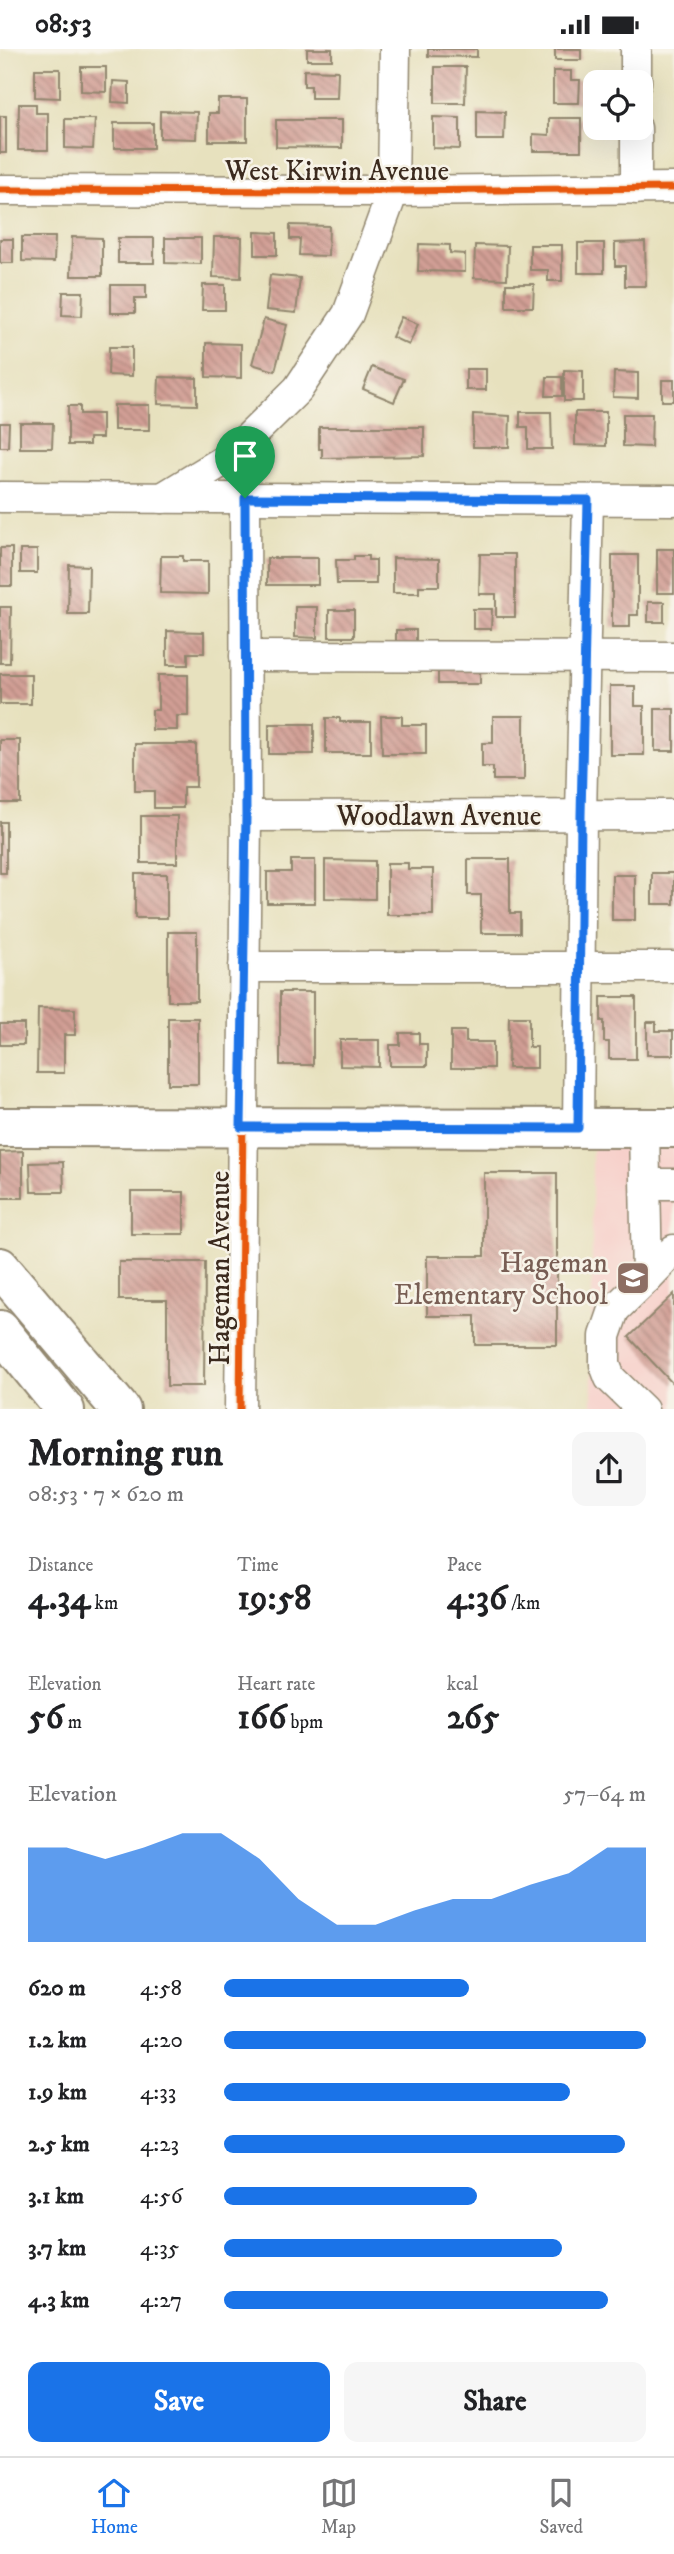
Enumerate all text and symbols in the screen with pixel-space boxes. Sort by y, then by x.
text: 08:53 [35,8,91,41]
map controls [583,70,653,140]
button: locate [583,70,653,140]
street label: West Kirwin Avenue [224,154,449,189]
pin [215,426,275,498]
icon: arrive [226,437,264,475]
street label: Woodlawn Avenue [336,799,541,834]
street label: Hageman Avenue [203,1171,238,1365]
place label: Hageman Elementary School [394,1246,609,1313]
school or university icon: Hageman Elementary School [614,1259,652,1297]
text: Morning run [28,1430,223,1478]
button: share [572,1432,646,1506]
text: 08:53 · 7 × 620 m [28,1480,184,1509]
text: Distance [28,1554,93,1577]
text: Time [237,1554,279,1577]
text: Pace [447,1554,482,1577]
text: 4.34 [28,1577,90,1621]
text: 19:58 [237,1577,311,1621]
text: 4:36 [447,1577,507,1621]
text: km [90,1592,118,1615]
text: /km [507,1592,540,1615]
text: Elevation [28,1673,102,1696]
text: Heart rate [237,1673,315,1696]
text: kcal [447,1673,478,1696]
text: 56 [28,1696,64,1740]
text: 166 [237,1696,286,1740]
text: 265 [447,1696,499,1740]
text: m [64,1711,82,1734]
text: bpm [286,1711,323,1734]
text: Elevation [28,1780,117,1809]
text: 57–64 m [563,1780,646,1809]
text: 620 m [28,1974,86,2003]
text: 4:58 [140,1974,182,2003]
text: 1.2 km [28,2026,87,2055]
text: 4:20 [140,2026,183,2055]
text: 1.9 km [28,2078,87,2107]
text: 4:33 [140,2078,176,2107]
text: 2.5 km [28,2130,90,2159]
text: 4:23 [140,2130,179,2159]
text: 3.1 km [28,2182,84,2211]
text: 4:56 [140,2182,183,2211]
text: 3.7 km [28,2234,86,2263]
text: 4:35 [140,2234,179,2263]
text: 4.3 km [28,2286,89,2315]
text: 4:27 [140,2286,182,2315]
button: Save [28,2362,330,2442]
button: Share [344,2362,646,2442]
tab: Home [91,2474,138,2539]
tab: Map [320,2474,358,2539]
tab: Saved [539,2474,583,2539]

